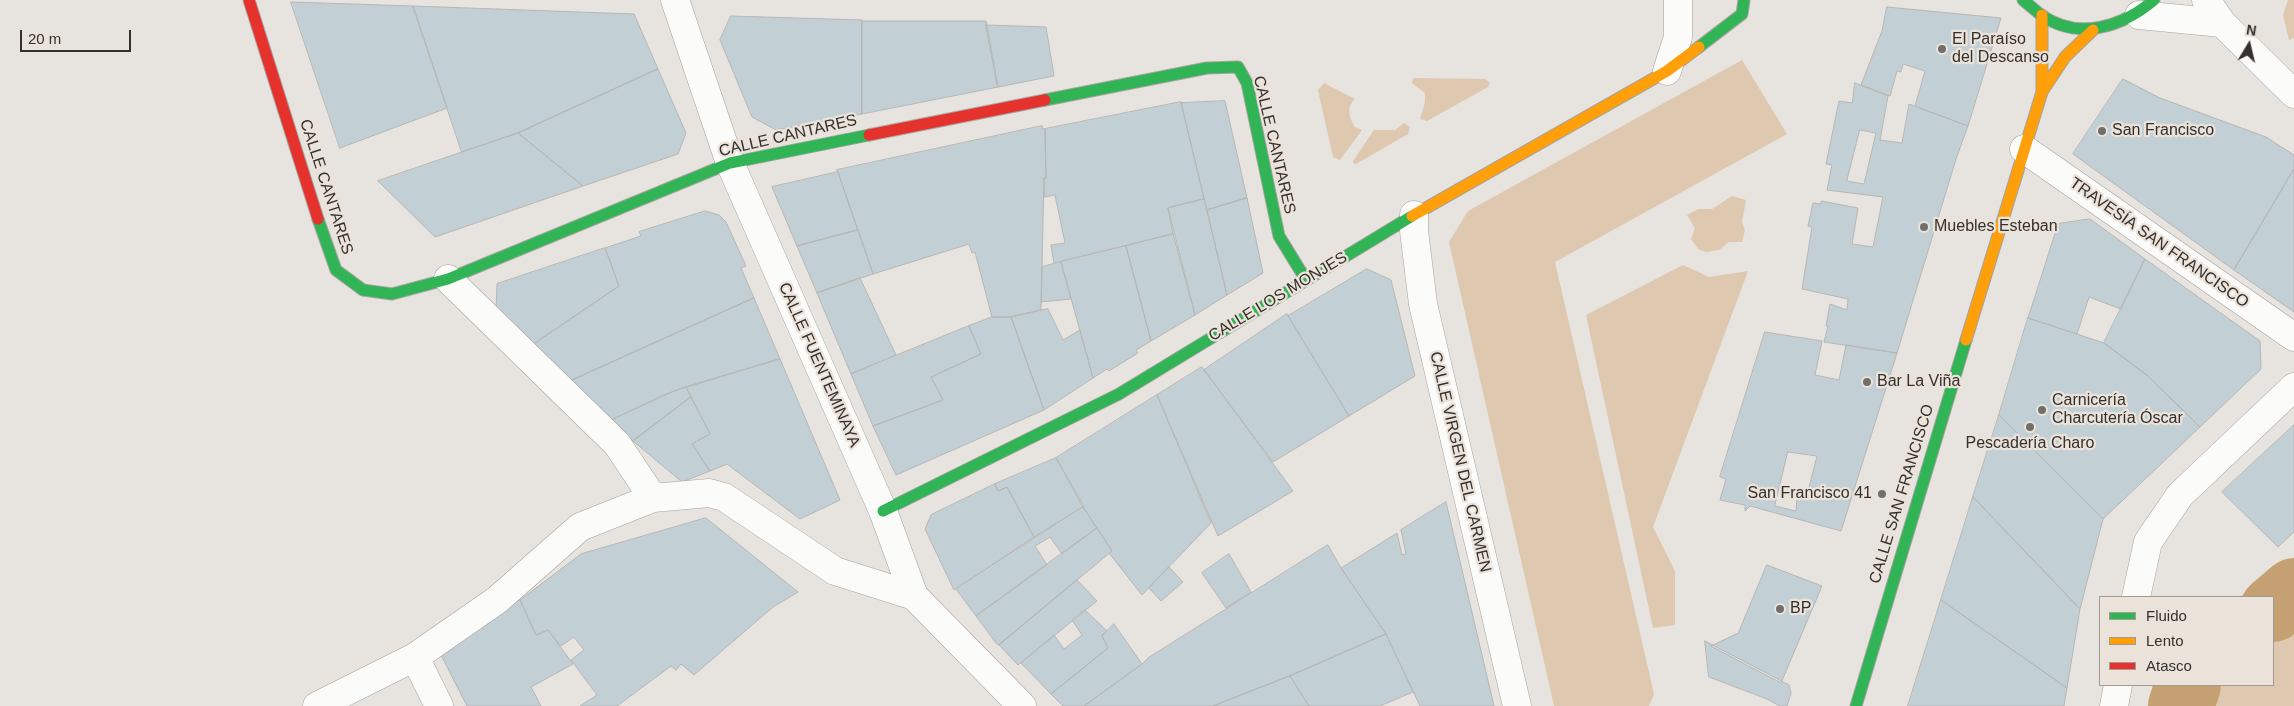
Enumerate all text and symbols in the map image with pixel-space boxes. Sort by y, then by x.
scale bar [22,20,134,52]
north arrow [2224,20,2274,70]
text: N [2245,21,2258,39]
text: 20 m [28,30,61,47]
place label: El Paraíso del Descanso [1952,30,2049,68]
marker: El Paraíso del Descanso [1936,43,1948,55]
street label: CALLE CANTARES [1249,74,1299,216]
street label: CALLE CANTARES [717,111,859,161]
street label: CALLE CANTARES [295,117,357,257]
place label: San Francisco [2112,121,2214,141]
marker: San Francisco [2096,125,2108,137]
street label: TRAVESÍA SAN FRANCISCO [2066,174,2252,312]
place label: Muebles Esteban [1934,217,2058,237]
marker: Muebles Esteban [1918,221,1930,233]
street label: CALLE LOS MONJES [1205,248,1351,346]
street label: CALLE FUENTEMINAYA [774,280,864,450]
street label: CALLE VIRGEN DEL CARMEN [1425,350,1495,574]
place label: Bar La Viña [1877,372,1960,392]
marker: Bar La Viña [1861,376,1873,388]
place label: Carnicería Charcutería Óscar [2052,391,2183,429]
street label: CALLE SAN FRANCISCO [1866,402,1938,586]
marker: Carnicería Charcutería Óscar [2036,404,2048,416]
marker: Pescadería Charo [2024,421,2036,433]
place label: Pescadería Charo [1966,434,2094,454]
place label: San Francisco 41 [1747,484,1872,504]
marker: San Francisco 41 [1876,488,1888,500]
legend [2099,596,2274,686]
place label: BP [1790,599,1811,619]
marker: BP [1774,603,1786,615]
text: Fluido [2146,607,2187,624]
text: Lento [2146,632,2184,649]
text: Atasco [2146,657,2192,674]

